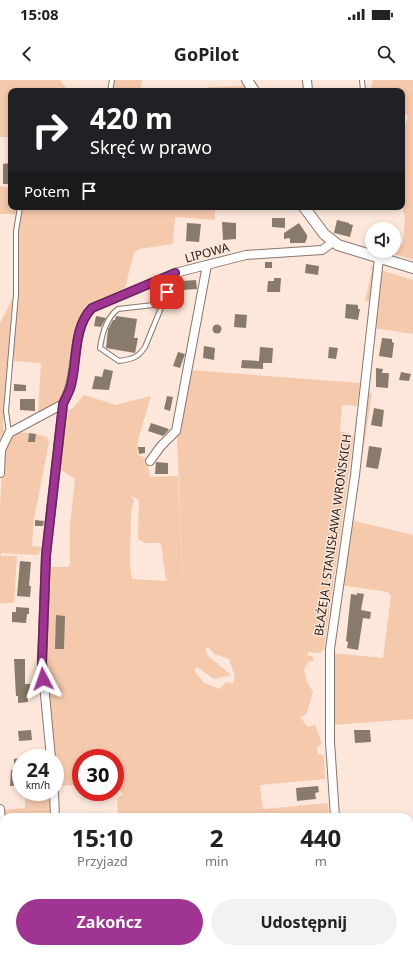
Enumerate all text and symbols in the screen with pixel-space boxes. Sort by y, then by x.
text: 15:08 [20,4,59,24]
text: GoPilot [174,42,239,66]
icon: back [16,43,38,65]
icon: search [375,43,397,65]
text: 420 m [90,99,173,137]
icon: right [24,104,76,156]
text: Skręć w prawo [90,135,212,159]
icon: arrive [78,180,100,202]
text: Potem [24,181,70,201]
map controls [365,222,401,258]
button: sound [365,222,401,258]
street label: LIPOWA [183,238,231,267]
pin [150,275,184,309]
icon: arrive [156,281,178,303]
street label: BŁAŻEJA I STANISŁAWA WROŃSKICH [310,433,355,637]
position arrow [22,658,64,700]
speed limit sign: 30 [72,749,124,801]
text: 24 [27,756,49,783]
text: km/h [26,778,50,792]
text: 15:10 [72,821,133,854]
text: 2 [210,821,224,854]
text: 440 [300,821,341,854]
text: Przyjazd [77,852,128,870]
text: min [205,852,228,870]
text: m [315,852,327,870]
button: Zakończ [16,899,203,945]
button: Udostępnij [211,899,397,945]

